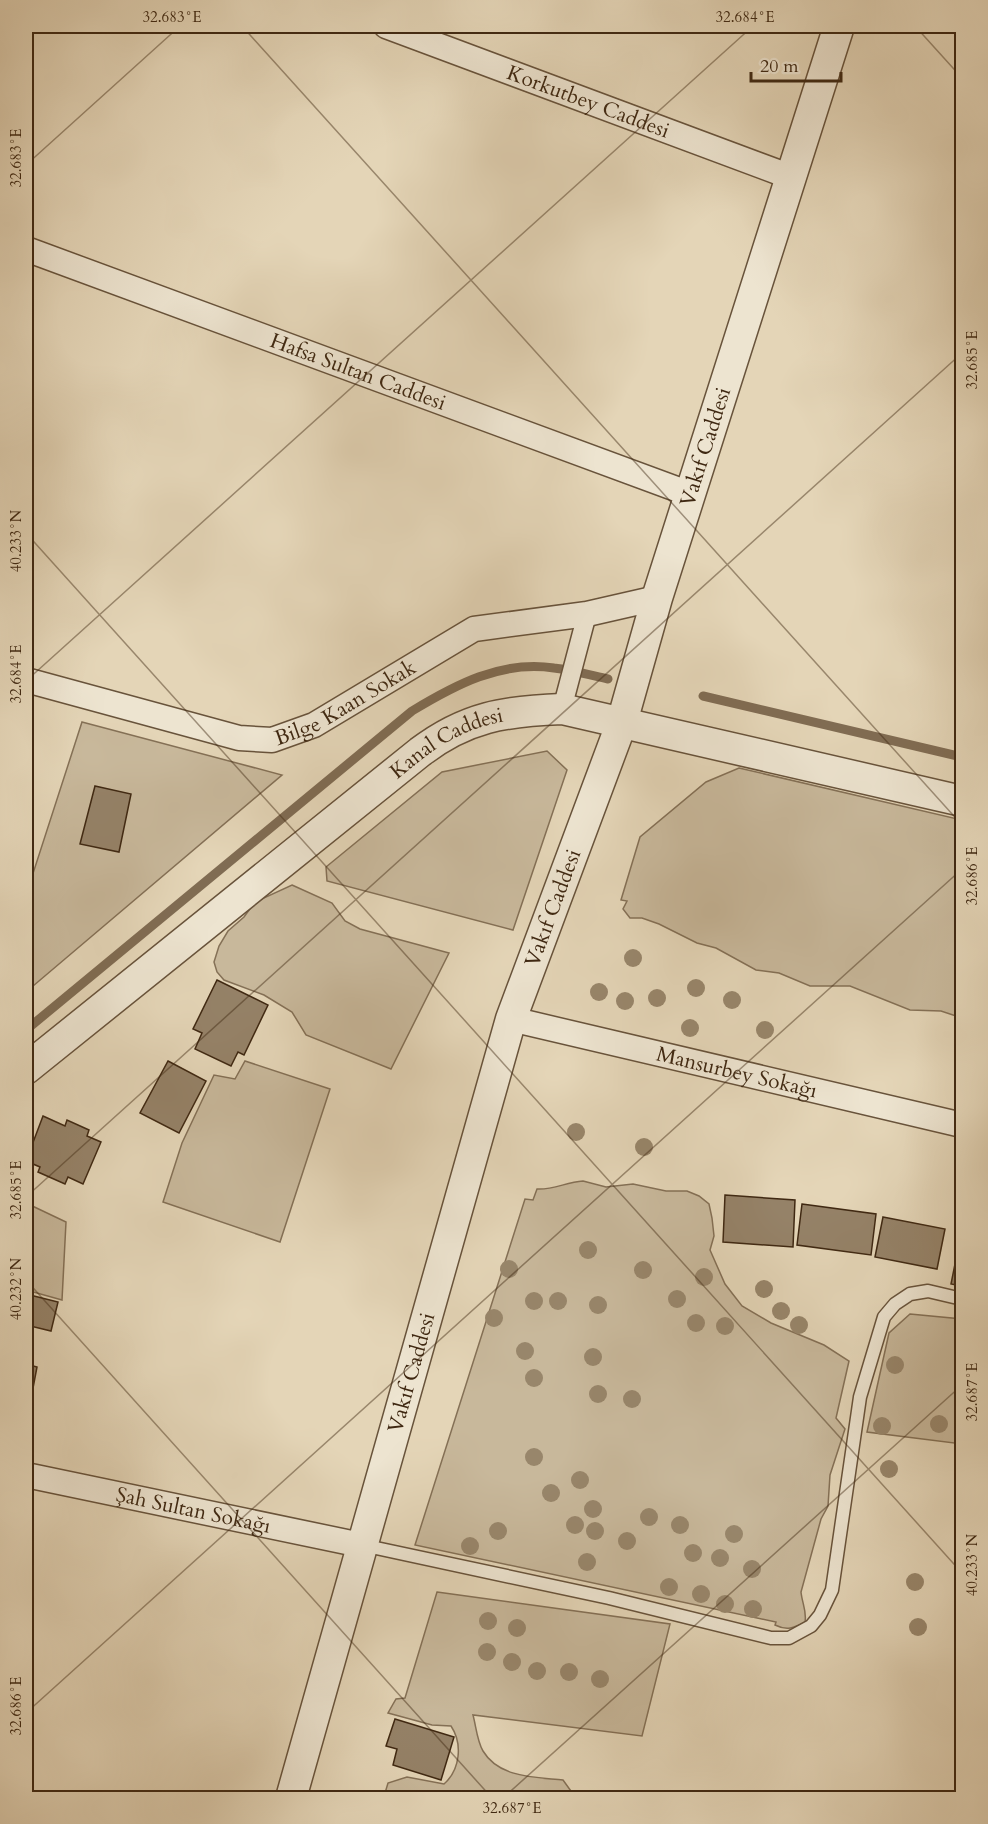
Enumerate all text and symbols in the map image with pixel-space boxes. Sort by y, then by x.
text: 32.683°E [142,7,202,27]
text: 32.684°E [715,7,775,27]
scale bar [751,45,841,83]
text: 20 m [760,54,799,79]
street label: Korkutbey Caddesi [503,58,674,145]
text: 32.683°E [6,128,26,188]
street label: Hafsa Sultan Caddesi [266,326,450,417]
text: 32.685°E [962,330,982,390]
street label: Vakıf Caddesi [673,383,738,510]
text: 40.233°N [6,509,26,572]
text: 32.684°E [6,644,26,704]
street label: Bilge Kaan Sokak [270,652,422,752]
street label: Kanal Caddesi [384,700,506,785]
street label: Vakıf Caddesi [517,845,588,971]
text: 32.686°E [962,846,982,906]
street label: Mansurbey Sokağı [653,1039,820,1105]
text: 32.685°E [6,1160,26,1220]
text: 40.232°N [6,1257,26,1320]
street label: Vakıf Caddesi [380,1309,442,1436]
text: 32.687°E [962,1362,982,1422]
street label: Şah Sultan Sokağı [113,1480,273,1540]
text: 40.233°N [962,1533,982,1596]
text: 32.686°E [6,1676,26,1736]
text: 32.687°E [482,1798,542,1818]

